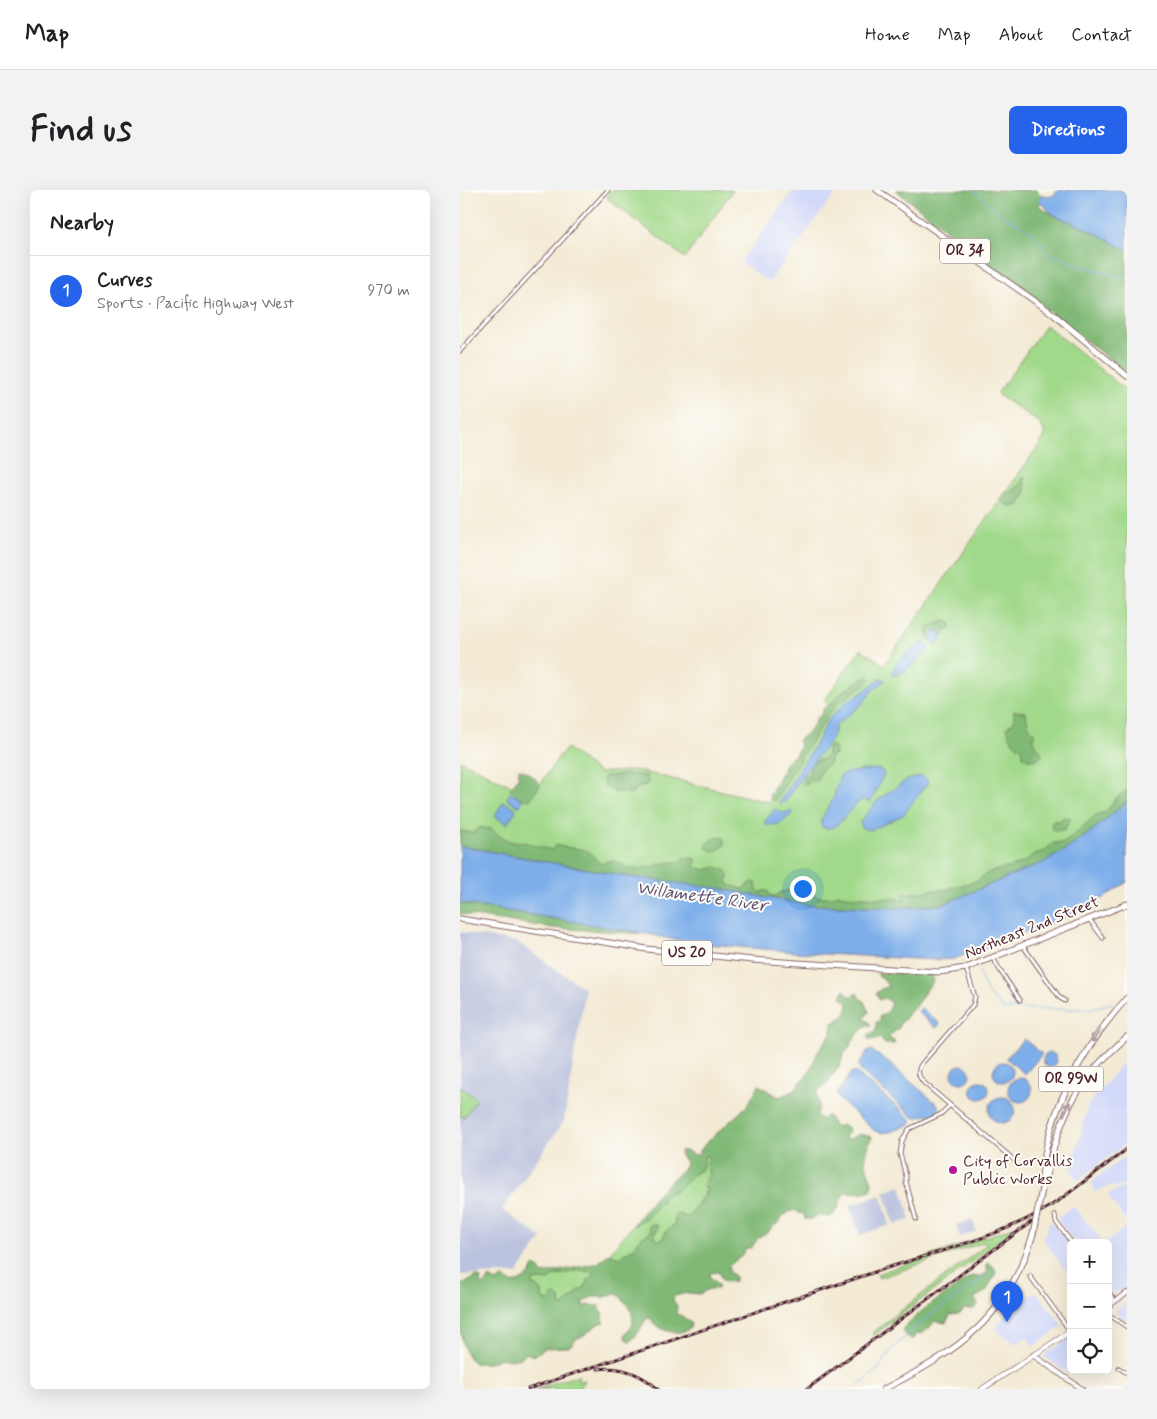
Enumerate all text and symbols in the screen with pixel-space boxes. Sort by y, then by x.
text: Map [25,19,69,50]
text: Home [865,23,910,47]
text: Map [938,23,971,47]
text: About [999,23,1043,47]
text: Contact [1071,23,1132,47]
button: Directions [1009,106,1127,154]
text: Find us [30,107,132,153]
text: Nearby [50,209,114,237]
road number: OR 34 [940,238,990,264]
text: Curves [97,268,152,293]
text: 1 [62,280,70,301]
text: 970 m [367,280,410,301]
text: Sports · Pacific Highway West [97,293,294,314]
water label: Willamette River [635,876,771,918]
your location [790,876,816,902]
street label: Northeast 2nd Street [962,891,1103,965]
road number: US 20 [662,940,712,966]
one-way arrow [1091,1029,1102,1042]
road number: OR 99W [1038,1066,1104,1092]
one-way arrow [1063,1102,1072,1117]
place label: City of Corvallis Public Works [963,1151,1072,1190]
marker: City of Corvallis Public Works [947,1164,959,1176]
map controls [1067,1239,1112,1374]
button: + [1067,1239,1112,1284]
pin: 1 [991,1281,1023,1322]
button: − [1067,1284,1112,1329]
button: locate [1067,1329,1112,1374]

